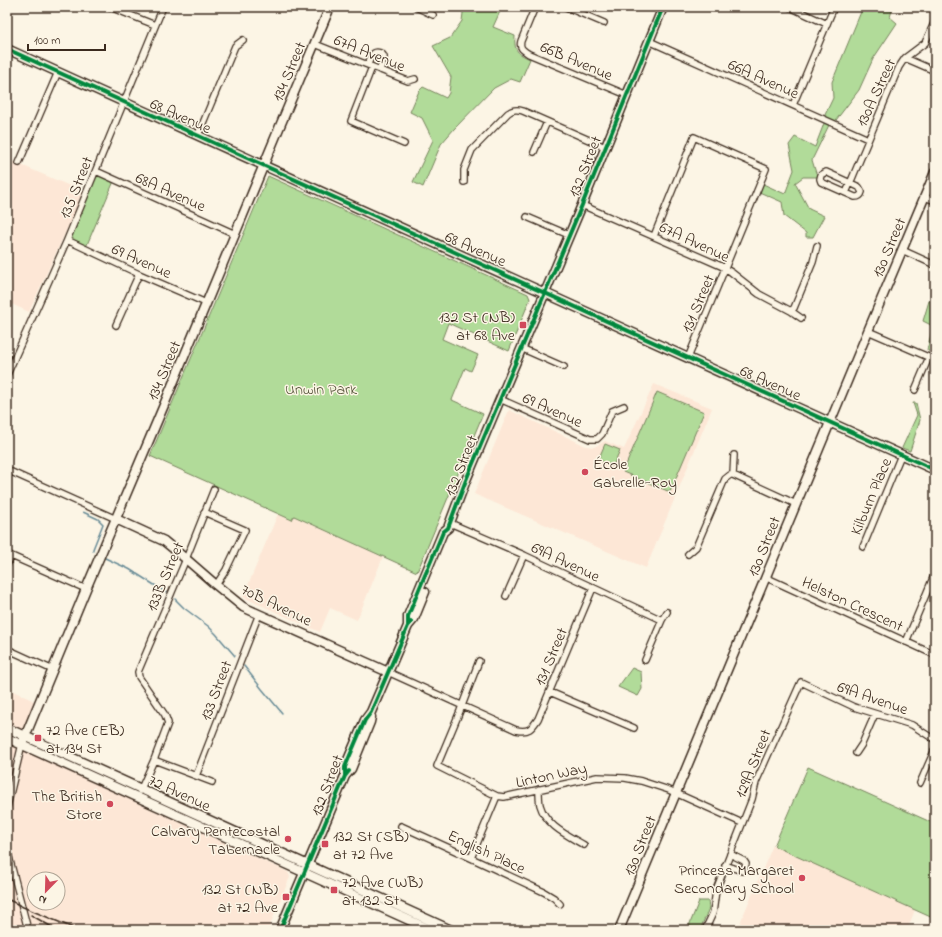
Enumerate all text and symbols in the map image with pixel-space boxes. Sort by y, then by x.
scale bar [28,26,105,52]
street label: 67A Avenue [330,29,409,79]
text: 100 m [34,32,61,50]
street label: 66B Avenue [536,36,617,88]
street label: 134 Street [267,38,313,105]
street label: 66A Avenue [724,53,803,107]
street label: 130A Street [851,54,903,131]
street label: 68 Avenue [146,93,215,141]
street label: 132 Street [563,132,609,201]
street label: 135 Street [54,152,100,222]
street label: 68A Avenue [131,167,210,219]
street label: 130 Street [866,214,913,281]
street label: 67A Avenue [655,216,734,270]
street label: 68 Avenue [441,226,510,274]
street label: 69 Avenue [107,238,176,286]
street label: 131 Street [676,270,722,337]
place label: 132 St (NB) at 68 Ave [439,306,516,348]
marker: 132 St (NB) at 68 Ave [518,320,528,330]
street label: 134 Street [142,337,188,404]
street label: 68 Avenue [736,360,805,408]
park label: Unwin Park [285,378,358,402]
street label: 69 Avenue [518,387,587,435]
street label: 132 Street [439,431,485,500]
place label: École Gabrelle-Roy [593,453,677,495]
street label: Kilburn Place [845,454,899,539]
marker: École Gabrelle-Roy [580,467,590,477]
street label: 130 Street [742,513,788,580]
street label: 69A Avenue [527,536,604,590]
street label: 133B Street [140,538,191,615]
street label: Helston Crescent [797,571,907,639]
street label: 70B Avenue [237,578,316,634]
street label: 131 Street [529,623,575,690]
street label: 133 Street [194,657,240,724]
street label: 69A Avenue [834,676,912,722]
place label: 72 Ave (EB) at 134 St [46,719,124,761]
street label: 129A Street [729,725,779,802]
marker: 72 Ave (EB) at 134 St [33,733,43,743]
street label: 132 Street [305,751,351,820]
street label: Linton Way [514,757,589,795]
street label: 72 Avenue [144,769,215,819]
place label: The British Store [31,785,103,827]
marker: The British Store [105,799,115,809]
street label: 130 Street [618,812,664,879]
place label: Calvary Pentecostal Tabernacle [151,820,281,862]
street label: English Place [443,824,530,882]
place label: 132 St (SB) at 72 Ave [333,825,409,867]
marker: Calvary Pentecostal Tabernacle [283,834,293,844]
marker: 132 St (SB) at 72 Ave [320,839,330,849]
place label: Princess Margaret Secondary School [674,859,795,901]
north arrow [26,871,66,911]
place label: 72 Ave (WB) at 132 St [342,871,423,913]
marker: Princess Margaret Secondary School [797,873,807,883]
place label: 132 St (NB) at 72 Ave [202,878,279,920]
marker: 72 Ave (WB) at 132 St [329,885,339,895]
text: N [36,890,49,908]
marker: 132 St (NB) at 72 Ave [281,892,291,902]

